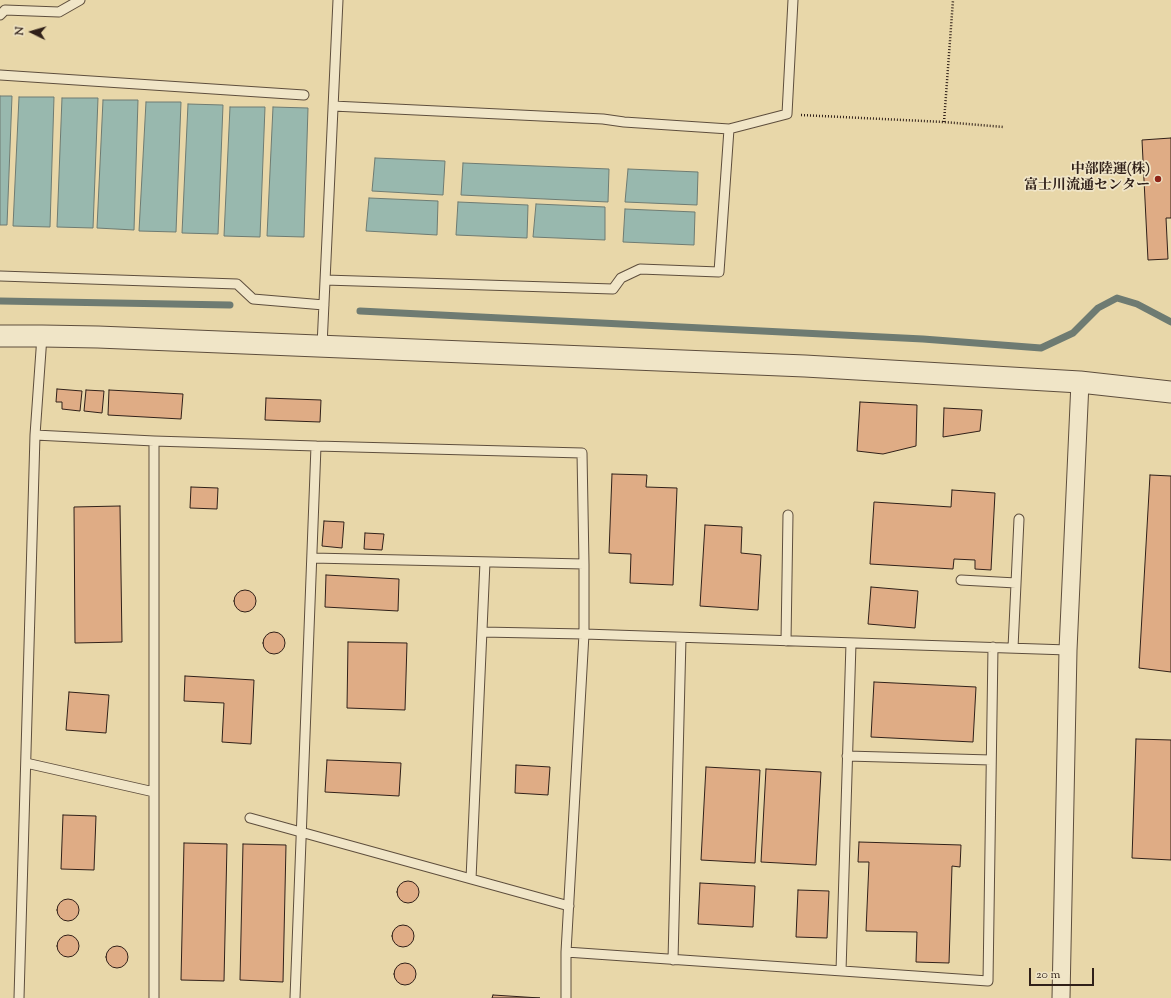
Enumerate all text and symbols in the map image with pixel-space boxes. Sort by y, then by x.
north arrow [12,12,52,52]
text: N [12,26,28,36]
place label: 中部陸運(株) 富士川流通センター [1024,163,1150,196]
marker: 中部陸運(株) 富士川流通センター [1153,174,1163,184]
scale bar [1031,960,1096,986]
text: 20 m [1036,966,1060,984]

